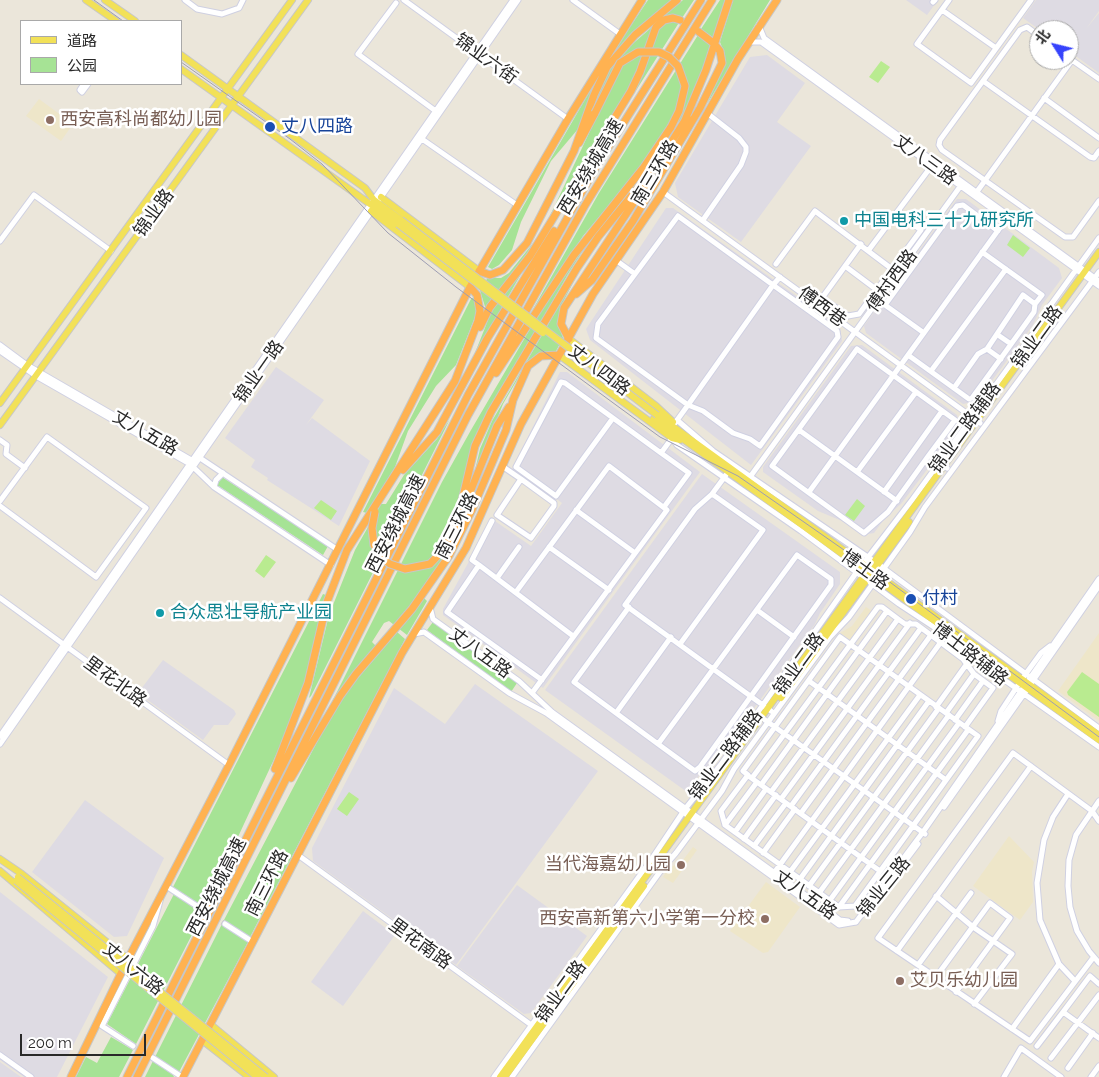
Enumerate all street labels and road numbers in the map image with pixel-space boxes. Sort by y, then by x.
street label: 锦业六街 [451,29,521,89]
street label: 西安绕城高速 [554,115,628,219]
street label: 丈八三路 [890,130,960,190]
street label: 南三环路 [627,137,683,209]
street label: 锦业路 [129,185,179,241]
street label: 傅村西路 [862,246,922,316]
street label: 傅西巷 [794,282,850,332]
street label: 锦业二路 [1007,302,1067,372]
street label: 锦业一路 [230,336,288,408]
street label: 丈八四路 [564,340,634,400]
street label: 锦业二路辅路 [925,378,1005,478]
street label: 丈八五路 [108,406,182,460]
street label: 西安绕城高速 [362,471,430,577]
street label: 南三环路 [431,489,483,563]
street label: 博士路 [837,545,893,595]
street label: 博士路辅路 [928,618,1012,690]
street label: 丈八五路 [445,623,515,683]
street label: 锦业二路 [769,629,829,699]
street label: 里花北路 [80,652,150,712]
street label: 锦业二路辅路 [685,705,767,805]
street label: 西安绕城高速 [183,834,251,940]
street label: 南三环路 [241,846,293,920]
street label: 锦业三路 [853,852,915,922]
street label: 丈八五路 [769,866,841,924]
street label: 里花南路 [385,914,455,974]
street label: 丈八六路 [98,938,168,1000]
street label: 锦业二路 [531,957,591,1027]

